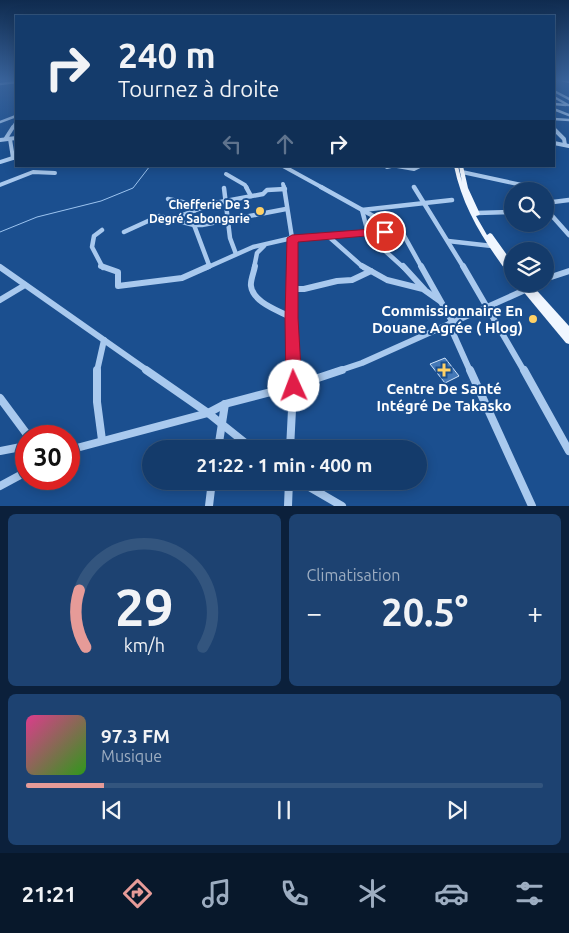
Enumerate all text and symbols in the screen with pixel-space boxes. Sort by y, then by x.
icon: right [35,35,100,100]
text: 240 m [118,35,216,75]
text: Tournez à droite [118,76,279,101]
icon: left [218,130,246,158]
icon: ahead [271,130,299,158]
icon: right [324,130,352,158]
map controls [504,182,554,292]
button: search [504,182,554,232]
place label: Chefferie De 3 Degré Sabongarie [149,198,250,225]
marker: Chefferie De 3 Degré Sabongarie [254,205,266,217]
pin [364,211,406,253]
icon: arrive [371,218,399,246]
button: layers [504,242,554,292]
place label: Commissionnaire En Douane Agrée ( Hlog) [372,302,523,336]
marker: Commissionnaire En Douane Agrée ( Hlog) [527,313,539,325]
position arrow [267,359,319,411]
marker: Centre De Santé Intégré De Takasko [437,363,451,377]
place label: Centre De Santé Intégré De Takasko [376,380,512,414]
speed limit sign: 30 [15,425,80,490]
text: 21:22 · 1 min · 400 m [197,454,372,476]
text: Climatisation [307,566,400,584]
text: 29 [115,578,174,636]
text: 20.5° [381,591,468,633]
text: − [307,597,322,628]
text: + [527,597,543,628]
text: km/h [124,635,165,655]
text: 97.3 FM [101,725,170,747]
text: Musique [101,747,162,765]
icon: previous [98,796,126,824]
icon: pause [270,796,298,824]
icon: next [443,796,471,824]
icon: directions [120,876,155,911]
icon: music [199,876,234,911]
icon: phone [277,876,312,911]
icon: climate [355,876,390,911]
icon: car [434,876,469,911]
icon: filters [512,876,547,911]
text: 21:21 [22,881,77,906]

